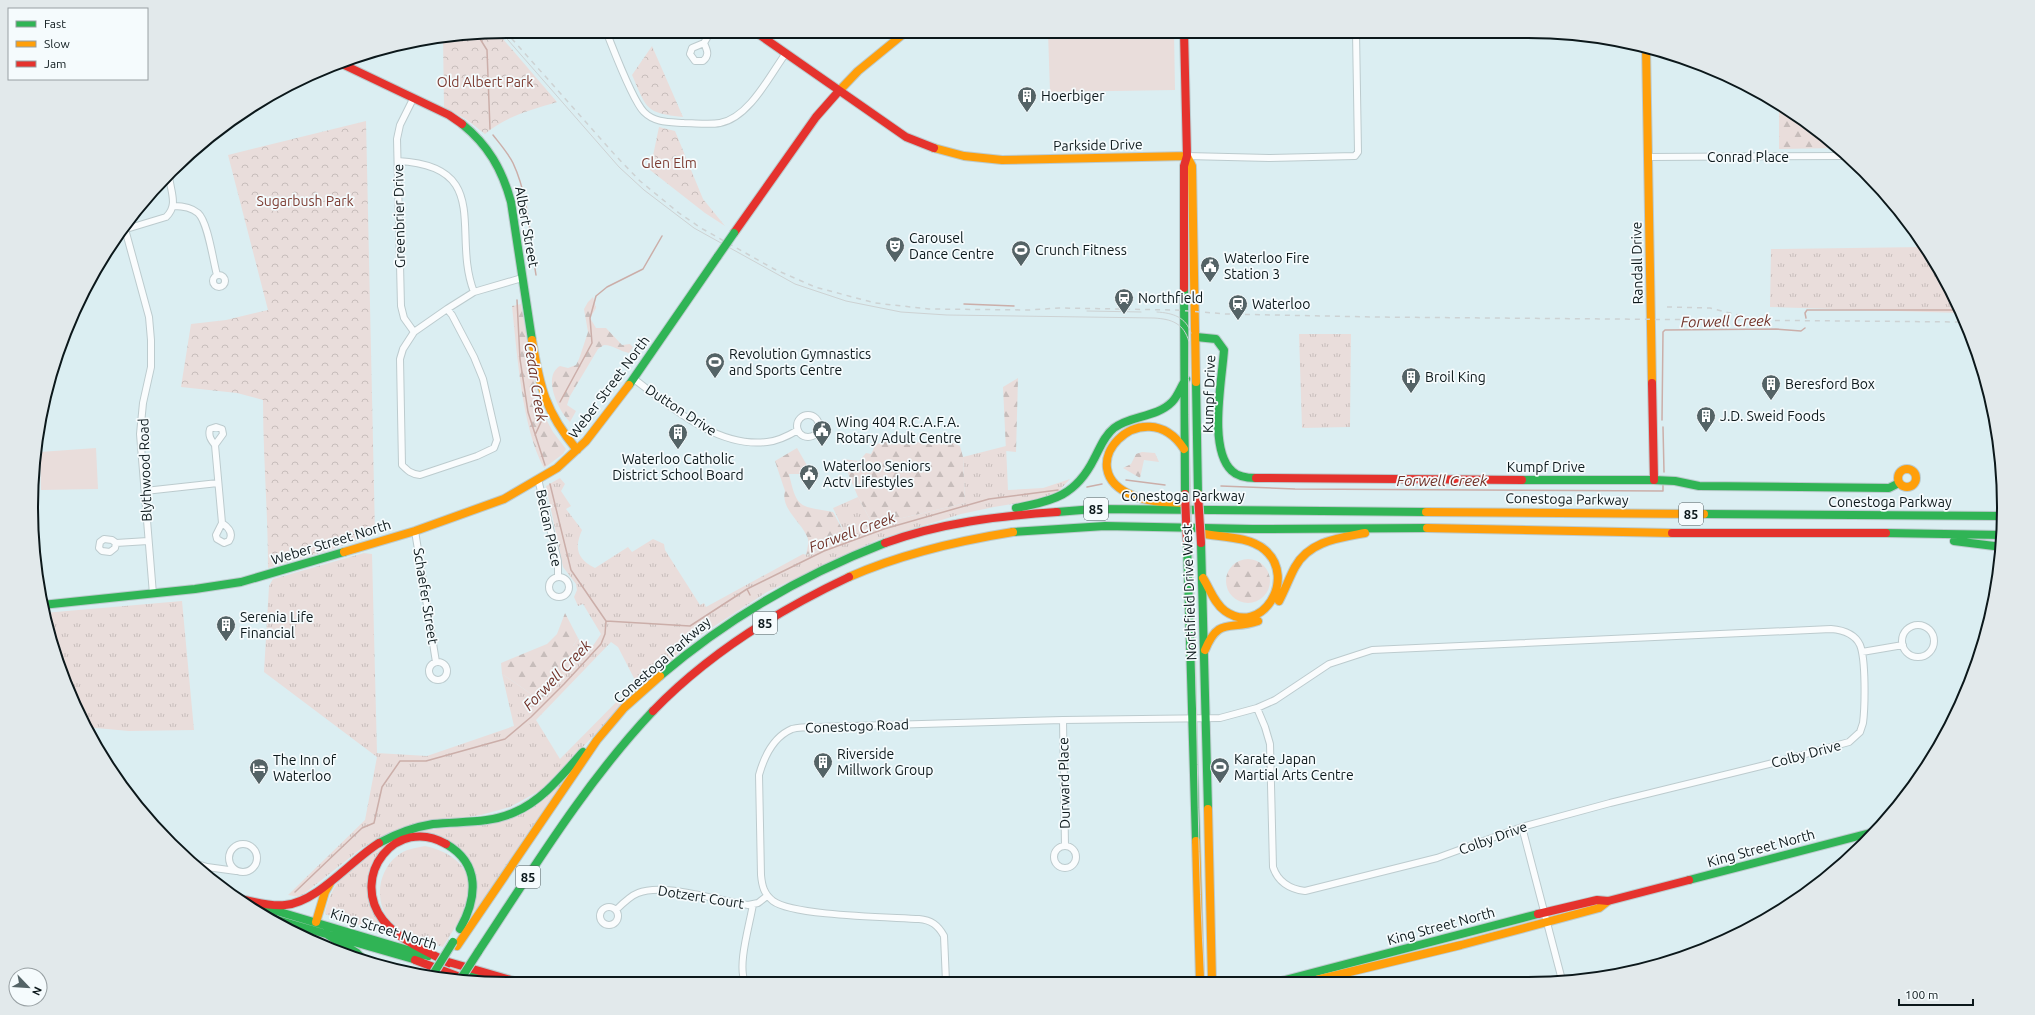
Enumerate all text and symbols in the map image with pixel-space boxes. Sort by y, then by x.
legend [8,8,148,80]
text: Fast [44,17,66,30]
text: Slow [44,37,70,50]
text: Jam [44,57,66,70]
park label: Old Albert Park [437,74,533,90]
building icon: Hoerbiger [1016,85,1038,113]
place label: Hoerbiger [1041,88,1105,104]
street label: Parkside Drive [1053,136,1143,154]
street label: Conrad Place [1707,149,1789,165]
park label: Glen Elm [641,155,697,171]
street label: Greenbrier Drive [390,164,408,268]
street label: Albert Street [512,185,542,269]
park label: Sugarbush Park [256,193,354,209]
street label: Randall Drive [1628,221,1646,305]
place label: Carousel Dance Centre [909,230,994,262]
theatre icon: Carousel Dance Centre [884,235,906,263]
sports icon: Crunch Fitness [1010,239,1032,267]
place label: Crunch Fitness [1035,242,1127,258]
place label: Waterloo Fire Station 3 [1224,250,1309,282]
public building icon: Waterloo Fire Station 3 [1199,255,1221,283]
station icon: Northfield [1113,287,1135,315]
place label: Northfield [1138,290,1203,306]
station icon: Waterloo [1227,293,1249,321]
place label: Waterloo [1252,296,1310,312]
water label: Forwell Creek [1680,312,1772,330]
street label: Weber Street North [565,333,653,441]
water label: Cedar Creek [521,341,551,423]
place label: Revolution Gymnastics and Sports Centre [729,346,871,378]
sports icon: Revolution Gymnastics and Sports Centre [704,351,726,379]
street label: Kumpf Drive [1200,355,1218,433]
building icon: Broil King [1400,366,1422,394]
place label: Broil King [1425,369,1486,385]
building icon: Beresford Box [1760,373,1782,401]
place label: Beresford Box [1785,376,1875,392]
street label: Dutton Drive [643,381,719,439]
building icon: J.D. Sweid Foods [1695,405,1717,433]
place label: J.D. Sweid Foods [1720,408,1825,424]
place label: Wing 404 R.C.A.F.A. Rotary Adult Centre [836,414,962,446]
street label: Blythwood Road [135,418,155,522]
public building icon: Wing 404 R.C.A.F.A. Rotary Adult Centre [811,419,833,447]
building icon: Waterloo Catholic District School Board [667,422,689,450]
place label: Waterloo Catholic District School Board [612,451,744,483]
place label: Waterloo Seniors Actv Lifestyles [823,458,931,490]
street label: Kumpf Drive [1507,459,1585,475]
public building icon: Waterloo Seniors Actv Lifestyles [798,463,820,491]
water label: Forwell Creek [1397,472,1488,489]
street label: Belcan Place [533,488,565,568]
street label: Conestoga Parkway [1121,488,1245,504]
street label: Conestoga Parkway [1505,490,1629,508]
street label: Conestoga Parkway [1828,494,1952,510]
road number: 85 [1084,498,1108,520]
road number: 85 [1679,503,1703,525]
water label: Forwell Creek [806,508,898,556]
street label: Weber Street North [269,516,393,568]
street label: Northfield Drive West [1179,523,1199,661]
street label: Schaefer Street [410,547,442,646]
place label: Serenia Life Financial [240,609,313,641]
road number: 85 [753,612,777,634]
street label: Conestoga Parkway [610,613,714,706]
building icon: Serenia Life Financial [215,614,237,642]
water label: Forwell Creek [519,636,595,714]
street label: Conestogo Road [805,716,909,736]
street label: Durward Place [1055,737,1073,829]
street label: Colby Drive [1769,737,1843,771]
place label: Riverside Millwork Group [837,746,933,778]
building icon: Riverside Millwork Group [812,751,834,779]
place label: Karate Japan Martial Arts Centre [1234,751,1354,783]
place label: The Inn of Waterloo [273,752,337,784]
sports icon: Karate Japan Martial Arts Centre [1209,756,1231,784]
hotel icon: The Inn of Waterloo [248,757,270,785]
street label: Colby Drive [1457,818,1529,858]
street label: King Street North [1705,826,1817,870]
road number: 85 [516,866,540,888]
street label: Dotzert Court [657,882,746,912]
street label: King Street North [1385,904,1497,948]
street label: King Street North [329,905,439,953]
north arrow [8,967,48,1007]
scale bar [1899,981,1973,1007]
text: N [30,985,44,997]
text: 100 m [1905,988,1938,1001]

